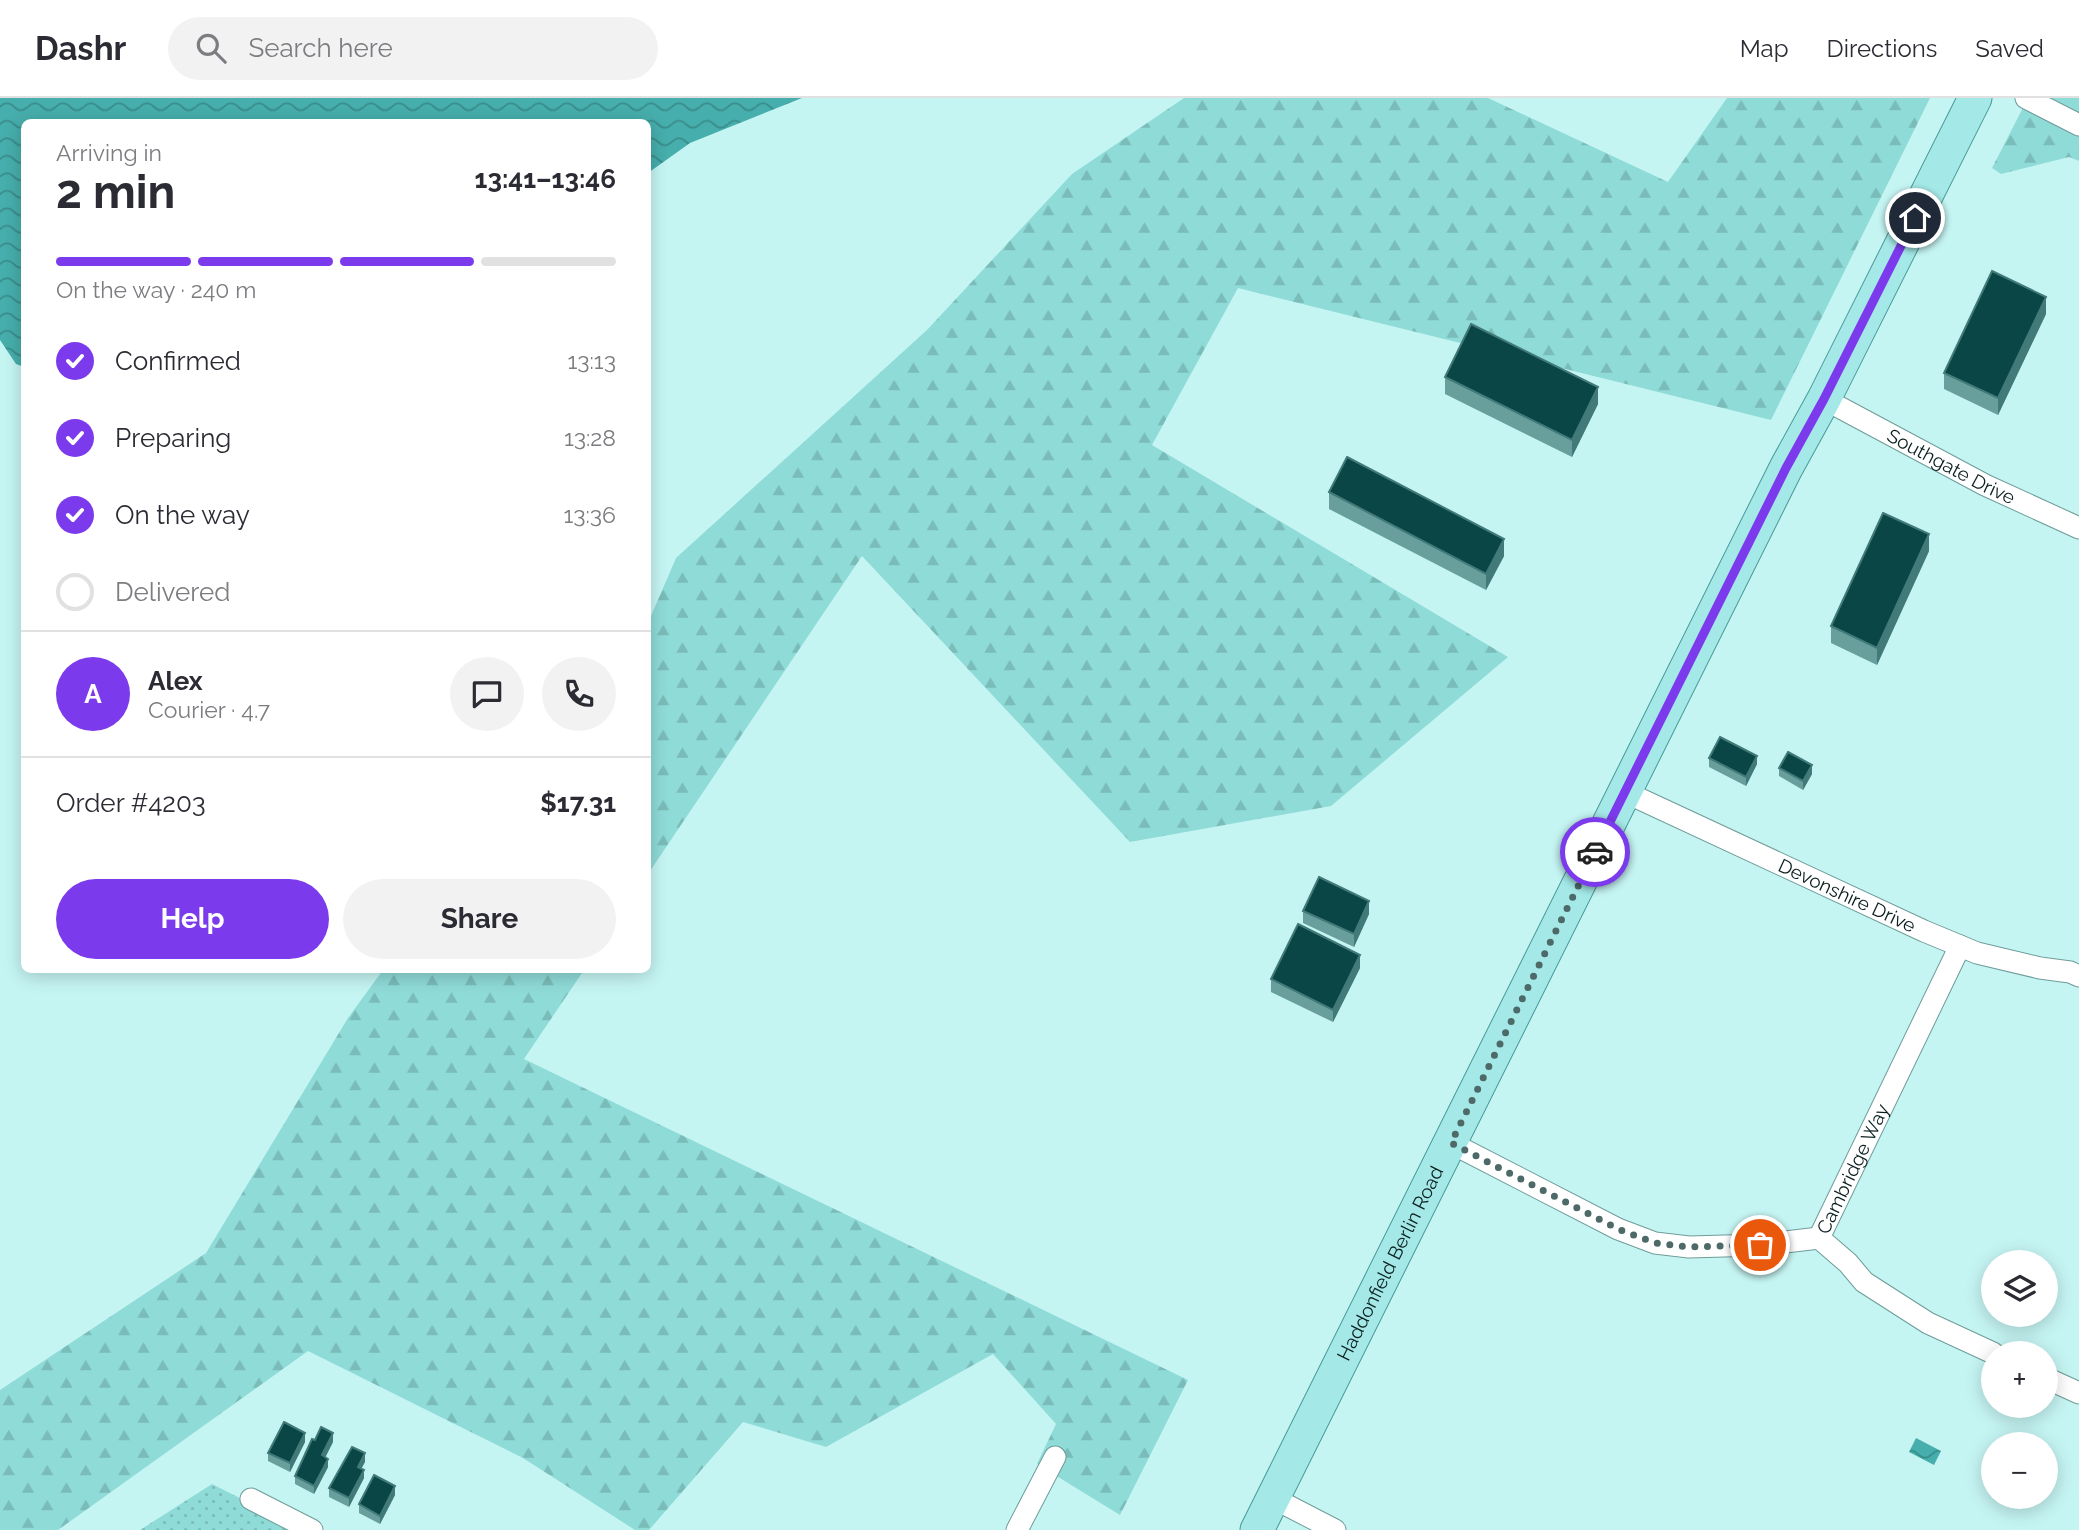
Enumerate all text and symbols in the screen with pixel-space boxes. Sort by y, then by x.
search box [168,17,658,80]
text: Dashr [35,29,126,68]
icon: search [192,29,230,67]
text: Search here [248,33,393,63]
text: Map [1740,34,1789,63]
text: Directions [1827,34,1937,63]
text: Saved [1975,34,2044,63]
text: Arriving in [56,139,162,166]
text: 13:41–13:46 [475,164,616,194]
text: 2 min [56,165,175,219]
pin [1885,188,1945,248]
icon: home [1896,199,1934,237]
text: On the way · 240 m [56,276,256,303]
icon: check [56,342,94,380]
text: Confirmed [115,346,241,376]
text: 13:13 [567,347,616,374]
icon: check [56,419,94,457]
text: Preparing [115,423,231,453]
text: 13:28 [564,424,616,451]
street label: Southgate Drive [1884,424,2019,508]
icon: check [56,496,94,534]
text: On the way [115,500,250,530]
text: 13:36 [563,501,616,528]
text: Delivered [115,577,230,607]
button: chat [450,657,524,731]
button: phone [542,657,616,731]
text: Alex [148,666,203,696]
text: A [84,679,102,709]
text: Courier · 4.7 [148,696,270,723]
text: Order #4203 [56,788,206,818]
text: $17.31 [540,788,616,818]
courier [1560,817,1630,887]
icon: car [1576,833,1614,871]
street label: Devonshire Drive [1775,854,1919,937]
button: Help [56,879,329,959]
button: Share [343,879,616,959]
street label: Cambridge Way [1812,1100,1893,1237]
street label: Haddonfield Berlin Road [1332,1162,1447,1364]
pin [1730,1215,1790,1275]
icon: bag [1741,1226,1779,1264]
map controls [1981,1250,2058,1509]
button: layers [1981,1250,2058,1327]
button: + [1981,1341,2058,1418]
button: − [1981,1432,2058,1509]

